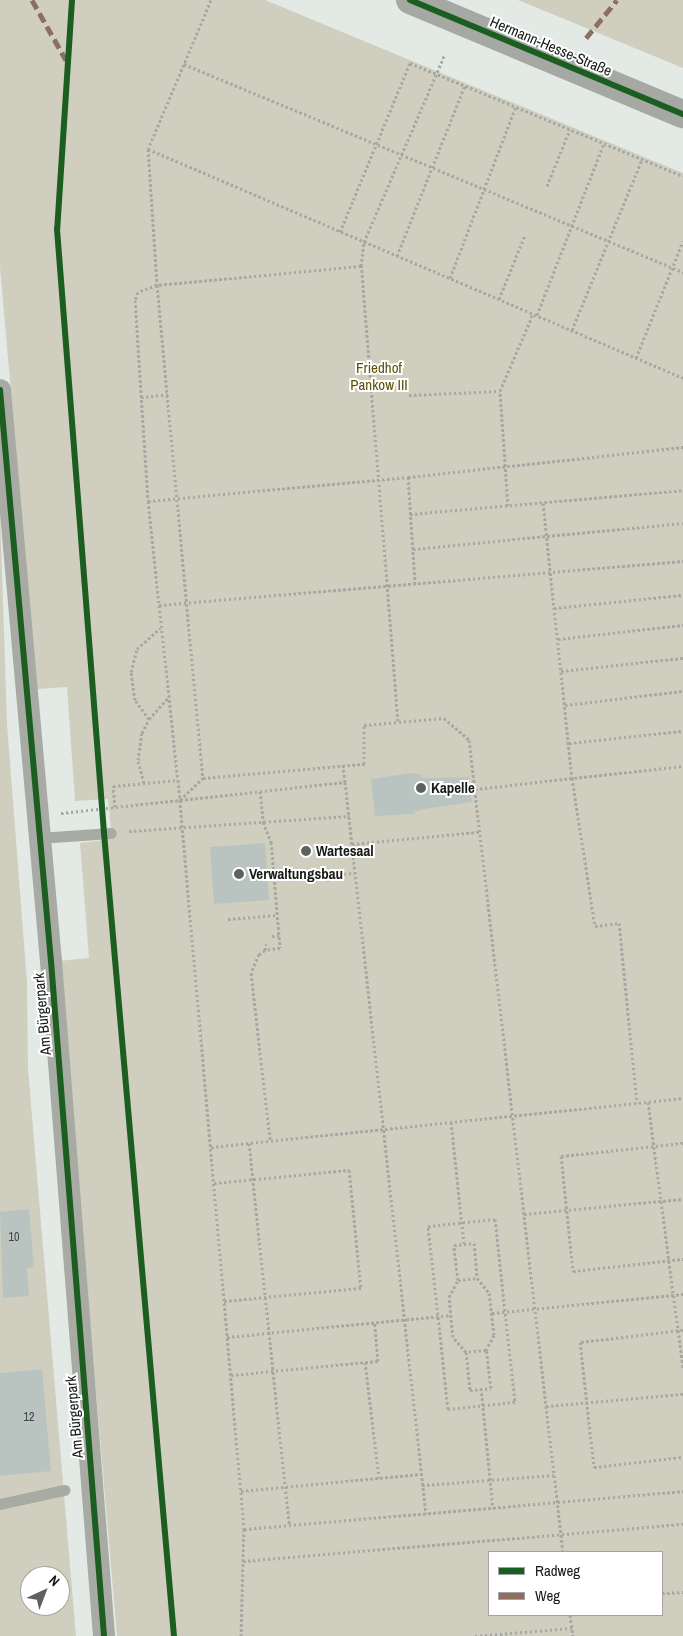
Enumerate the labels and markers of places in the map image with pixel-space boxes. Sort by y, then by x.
place label: Kapelle [431,779,475,797]
marker: Kapelle [415,782,427,794]
place label: Wartesaal [316,842,374,860]
marker: Wartesaal [300,845,312,857]
place label: Verwaltungsbau [249,865,343,883]
marker: Verwaltungsbau [233,868,245,880]

